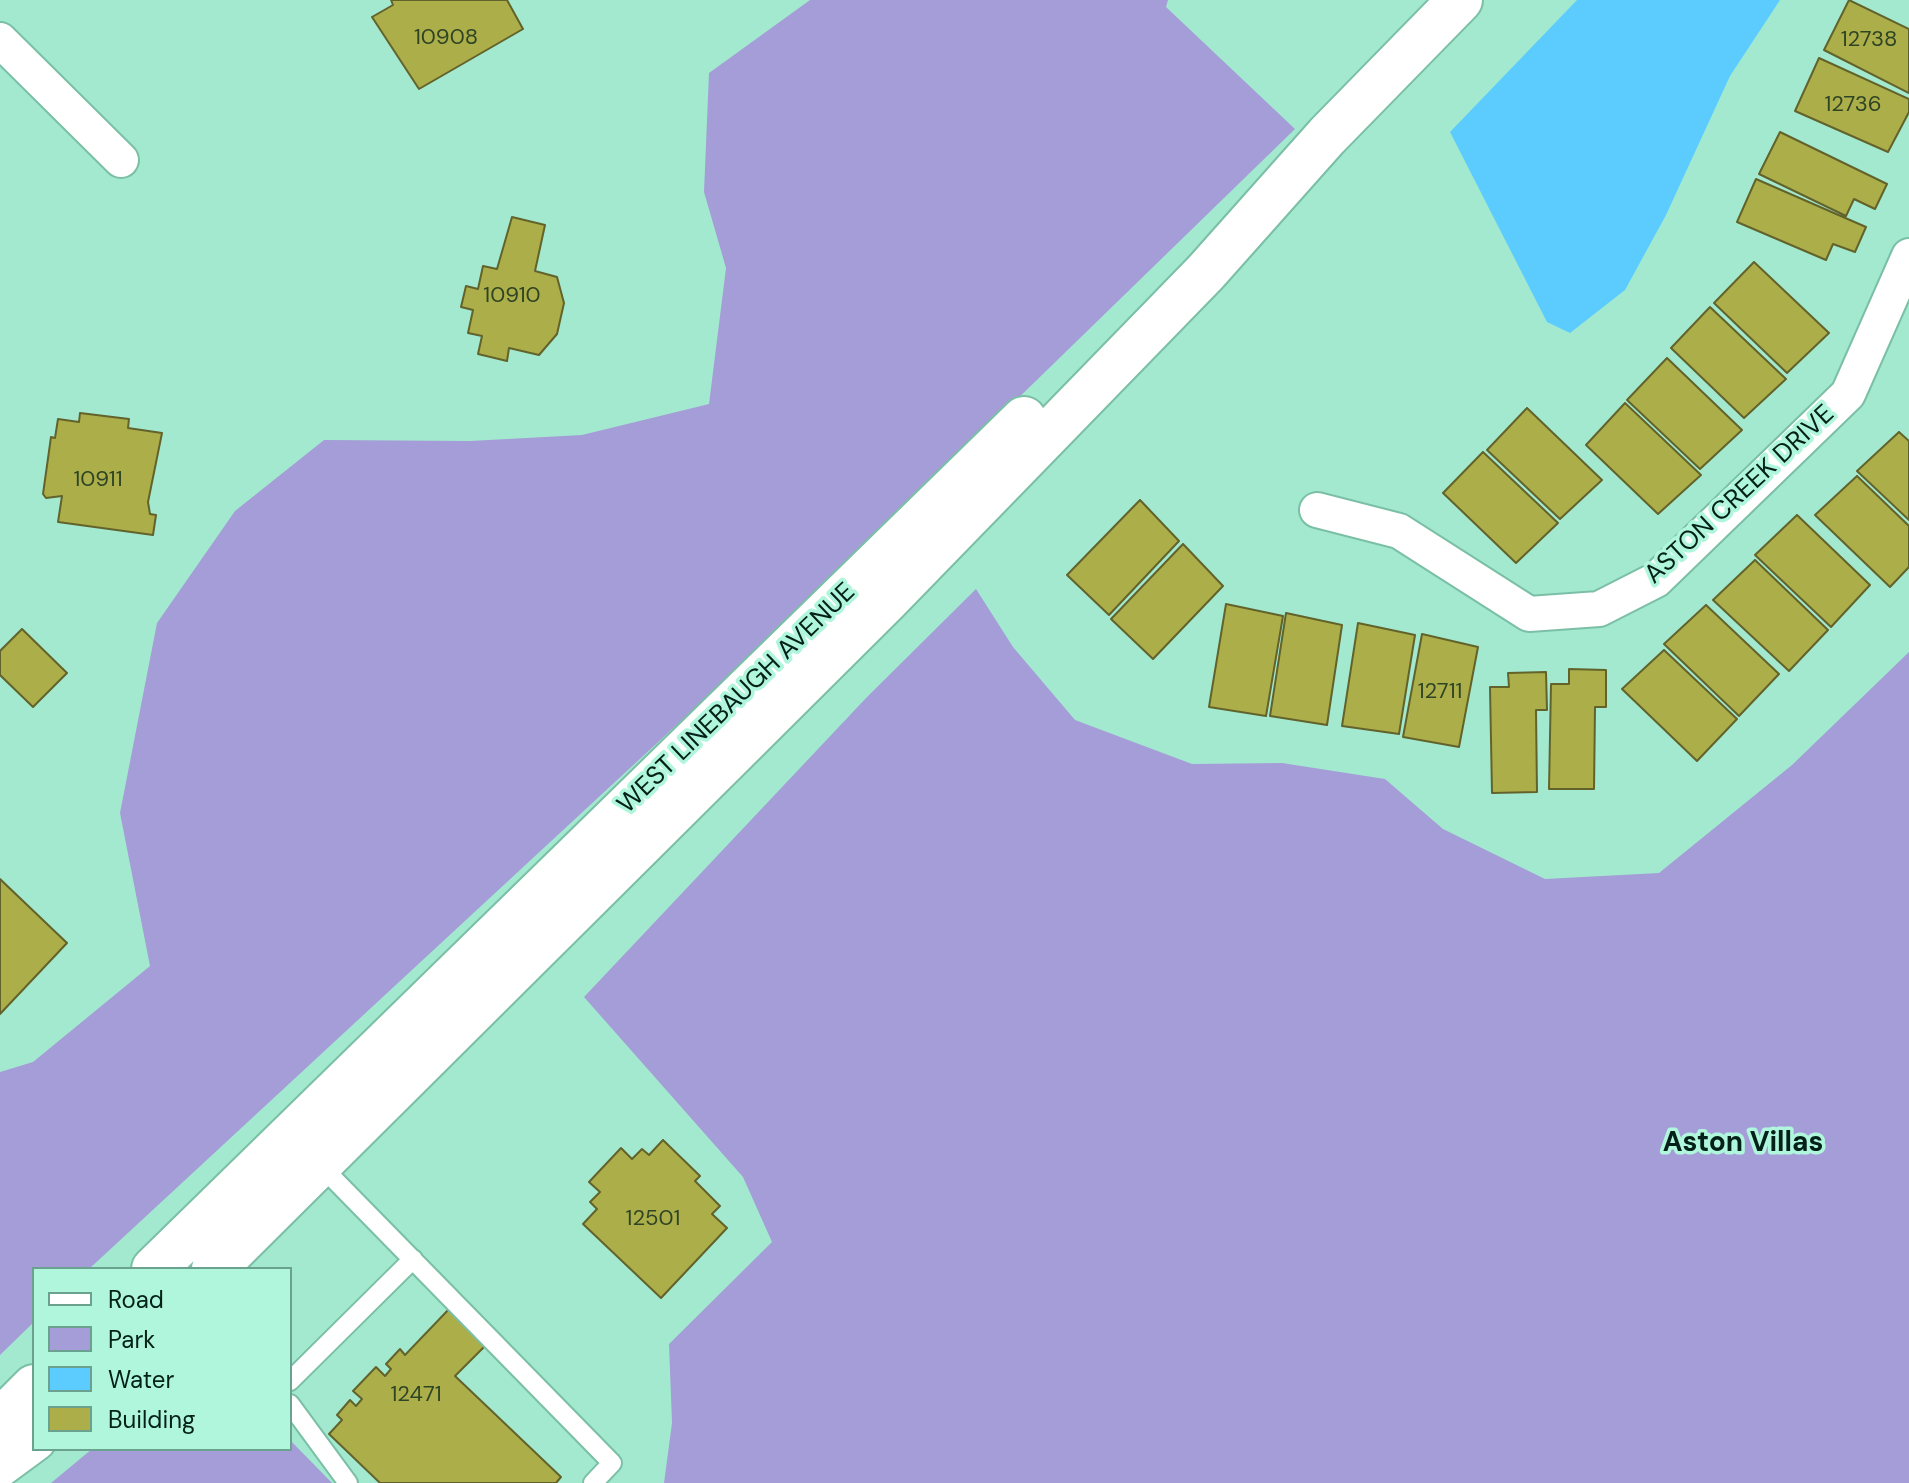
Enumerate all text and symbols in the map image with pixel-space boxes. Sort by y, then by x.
house number: 10908 [414,25,478,51]
house number: 12738 [1841,27,1897,53]
house number: 12736 [1824,92,1882,118]
house number: 10910 [483,283,541,309]
street label: ASTON CREEK DRIVE [1639,399,1841,591]
house number: 10911 [73,467,123,493]
street label: WEST LINEBAUGH AVENUE [612,577,862,821]
house number: 12711 [1418,679,1462,705]
district label: Aston Villas [1663,1127,1823,1161]
house number: 12501 [626,1206,680,1232]
legend [32,1267,292,1451]
text: Road [108,1284,164,1315]
text: Park [108,1324,155,1355]
text: Water [108,1364,174,1395]
house number: 12471 [390,1382,442,1408]
text: Building [108,1404,195,1435]

